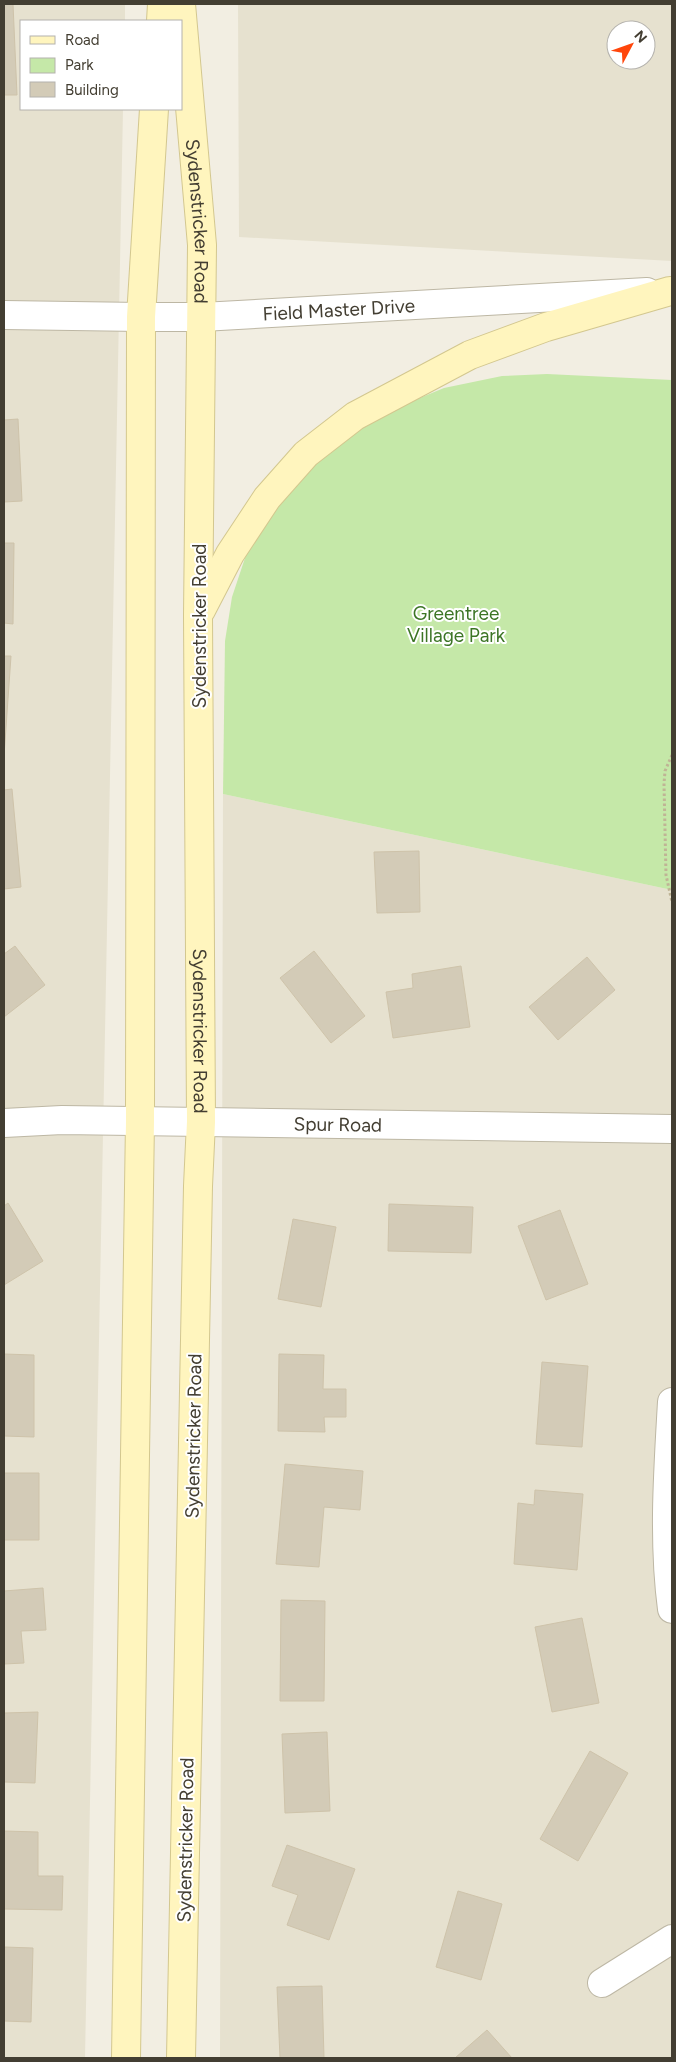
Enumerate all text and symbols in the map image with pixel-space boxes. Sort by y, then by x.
legend [20,20,182,110]
north arrow [606,20,656,70]
text: N [630,27,650,46]
text: Road [65,31,100,49]
text: Park [65,56,94,74]
text: Building [65,81,119,99]
street label: Sydenstricker Road [181,138,213,304]
street label: Field Master Drive [262,294,416,326]
street label: Sydenstricker Road [188,544,211,708]
park label: Greentree Village Park [407,602,506,647]
street label: Sydenstricker Road [188,948,212,1114]
street label: Spur Road [294,1112,382,1137]
street label: Sydenstricker Road [181,1353,206,1519]
street label: Sydenstricker Road [173,1757,198,1923]

